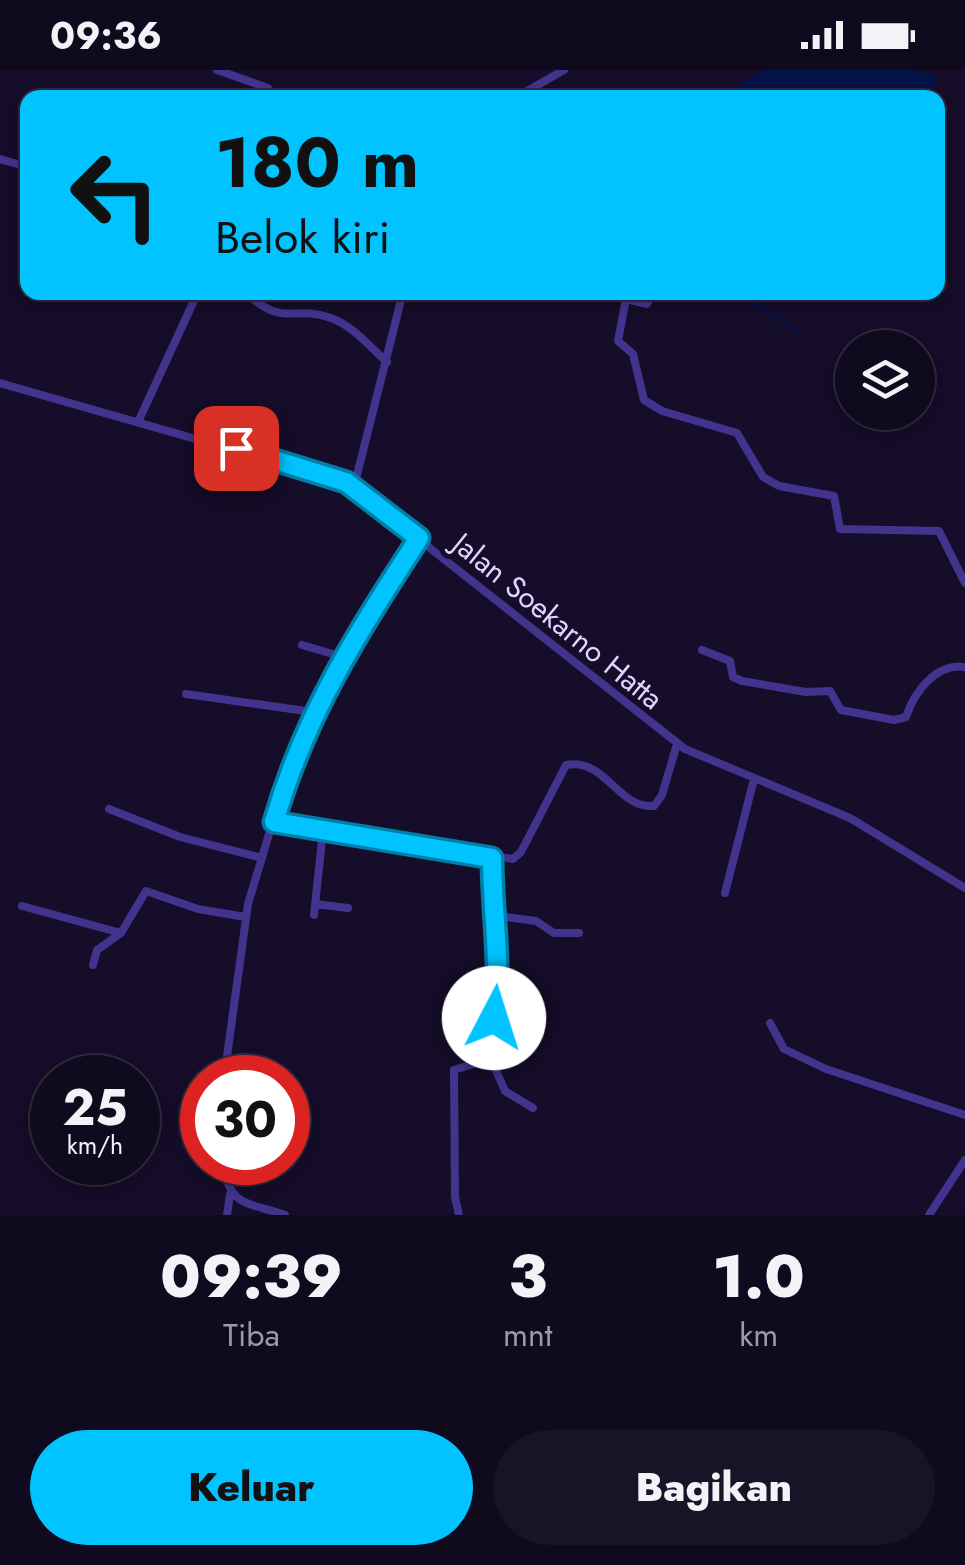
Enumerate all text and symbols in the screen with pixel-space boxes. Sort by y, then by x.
text: 09:36 [50,8,162,63]
text: 180 m [215,112,419,213]
icon: left [50,130,180,260]
text: Belok kiri [215,205,390,270]
map controls [835,330,935,430]
button: layers [835,330,935,430]
pin [194,406,279,491]
icon: arrive [209,421,264,476]
street label: Jalan Soekarno Hatta [440,520,672,719]
position arrow [442,966,546,1070]
speed limit sign: 30 [180,1055,310,1185]
text: 25 [62,1071,128,1144]
text: km/h [67,1127,123,1163]
text: 09:39 [160,1233,343,1320]
text: 3 [508,1233,547,1320]
text: 1.0 [713,1233,805,1320]
text: Tiba [223,1312,280,1358]
text: mnt [503,1312,553,1358]
text: km [739,1312,778,1358]
button: Keluar [30,1430,473,1545]
button: Bagikan [493,1430,935,1545]

